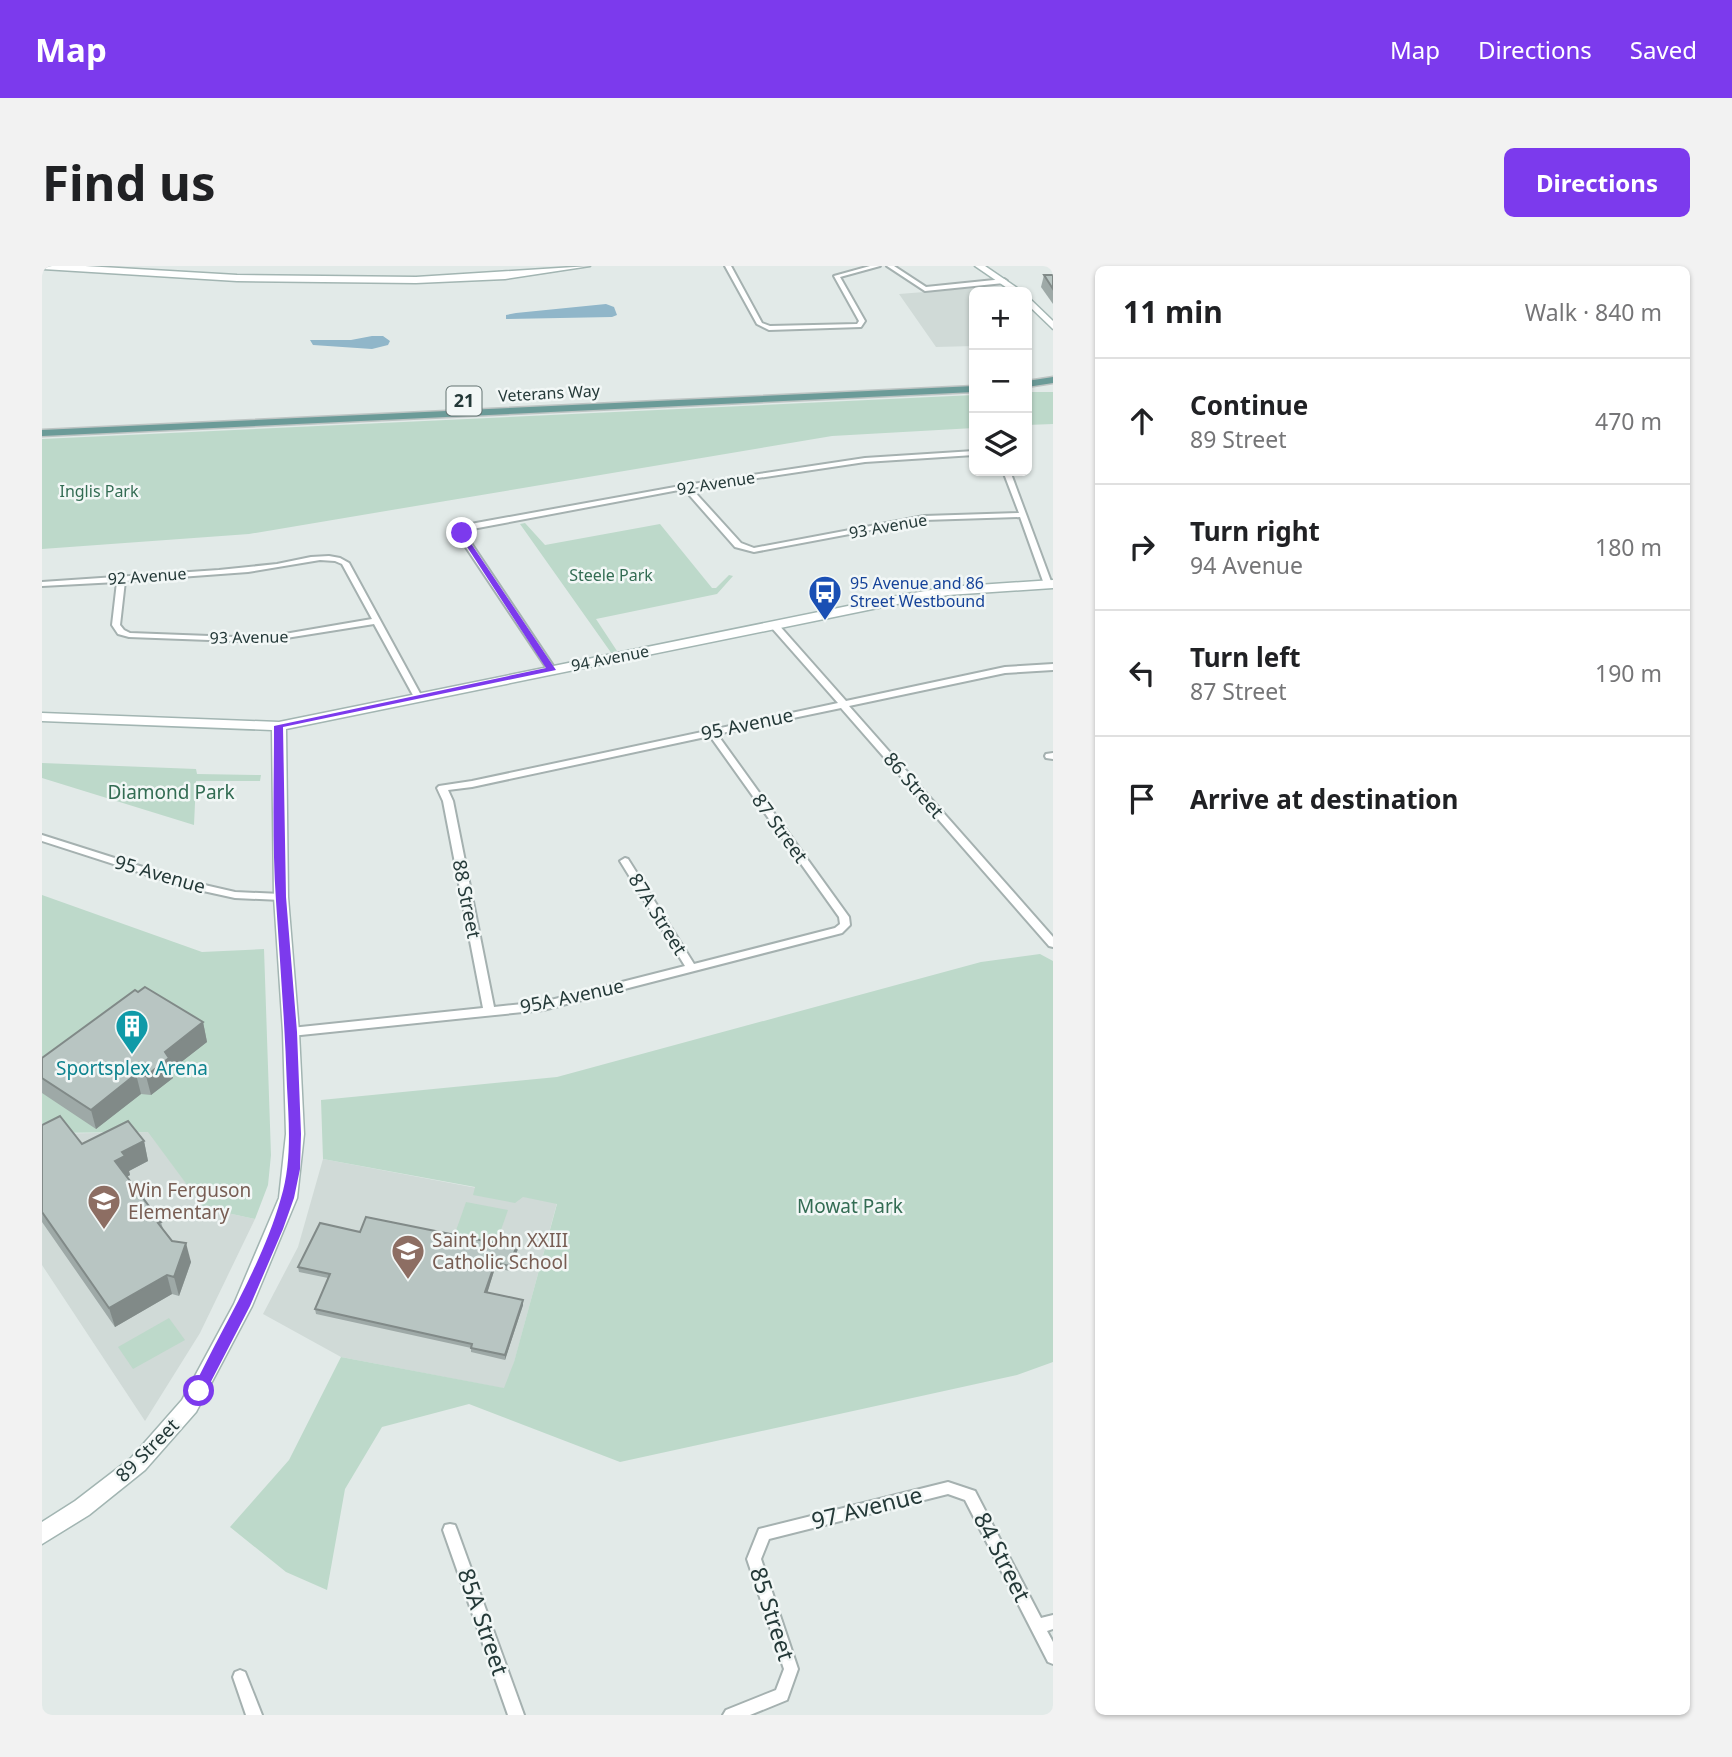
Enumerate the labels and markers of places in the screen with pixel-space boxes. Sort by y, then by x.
place label: 95 Avenue and 86 Street Westbound [850,572,985,612]
bus stop icon: 95 Avenue and 86 Street Westbound [806,573,844,622]
building icon: Sportsplex Arena [113,1007,151,1056]
place label: Sportsplex Arena [56,1055,208,1081]
place label: Win Ferguson Elementary [128,1177,251,1225]
school or university icon: Win Ferguson Elementary [85,1182,123,1231]
place label: Saint John XXIII Catholic School [432,1227,568,1275]
school or university icon: Saint John XXIII Catholic School [389,1232,427,1281]

